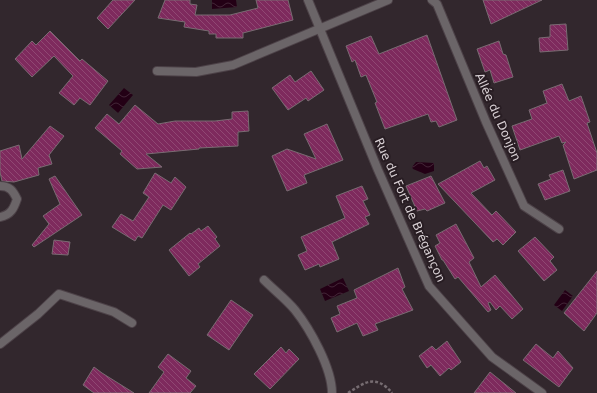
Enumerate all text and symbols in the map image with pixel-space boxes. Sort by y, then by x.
street label: Allée du Donjon [472,71,524,163]
street label: Rue du Fort de Brégançon [372,136,448,284]

